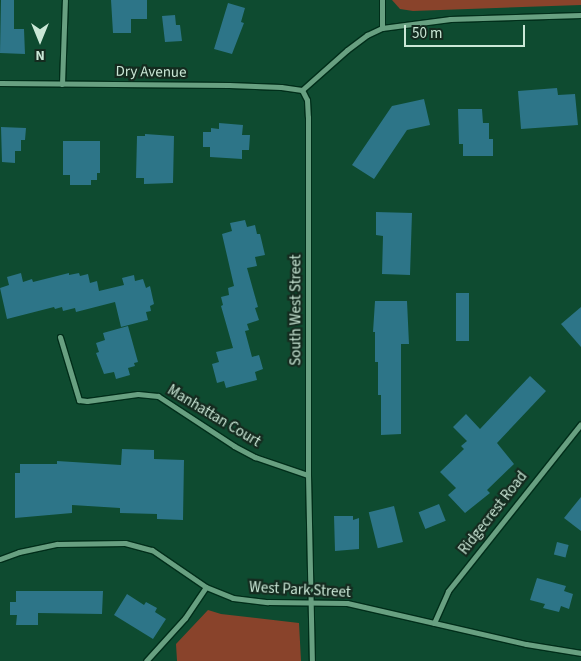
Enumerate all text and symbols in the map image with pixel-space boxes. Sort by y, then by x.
north arrow [15,15,65,65]
scale bar [406,15,527,47]
text: 50 m [412,23,442,44]
text: N [35,45,45,65]
street label: Dry Avenue [115,62,187,82]
street label: South West Street [287,254,305,366]
street label: Manhattan Court [164,381,264,451]
street label: Ridgecrest Road [455,468,531,558]
street label: West Park Street [249,578,351,602]

